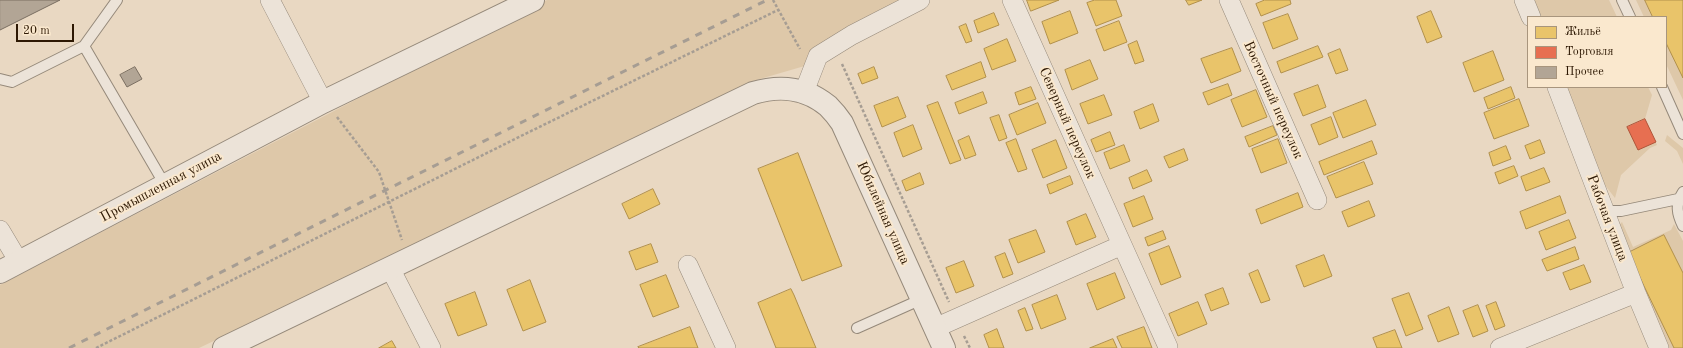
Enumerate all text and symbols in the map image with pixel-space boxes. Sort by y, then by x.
scale bar [18,16,76,42]
legend [1527,16,1667,88]
text: 20 m [23,25,50,37]
text: Жильё [1565,26,1601,38]
street label: Восточный переулок [1239,39,1307,161]
text: Торговля [1565,46,1614,58]
street label: Северный переулок [1035,65,1099,181]
text: Прочее [1565,66,1604,78]
street label: Промышленная улица [97,148,225,226]
street label: Юбилейная улица [853,159,913,267]
street label: Рабочая улица [1583,172,1631,264]

